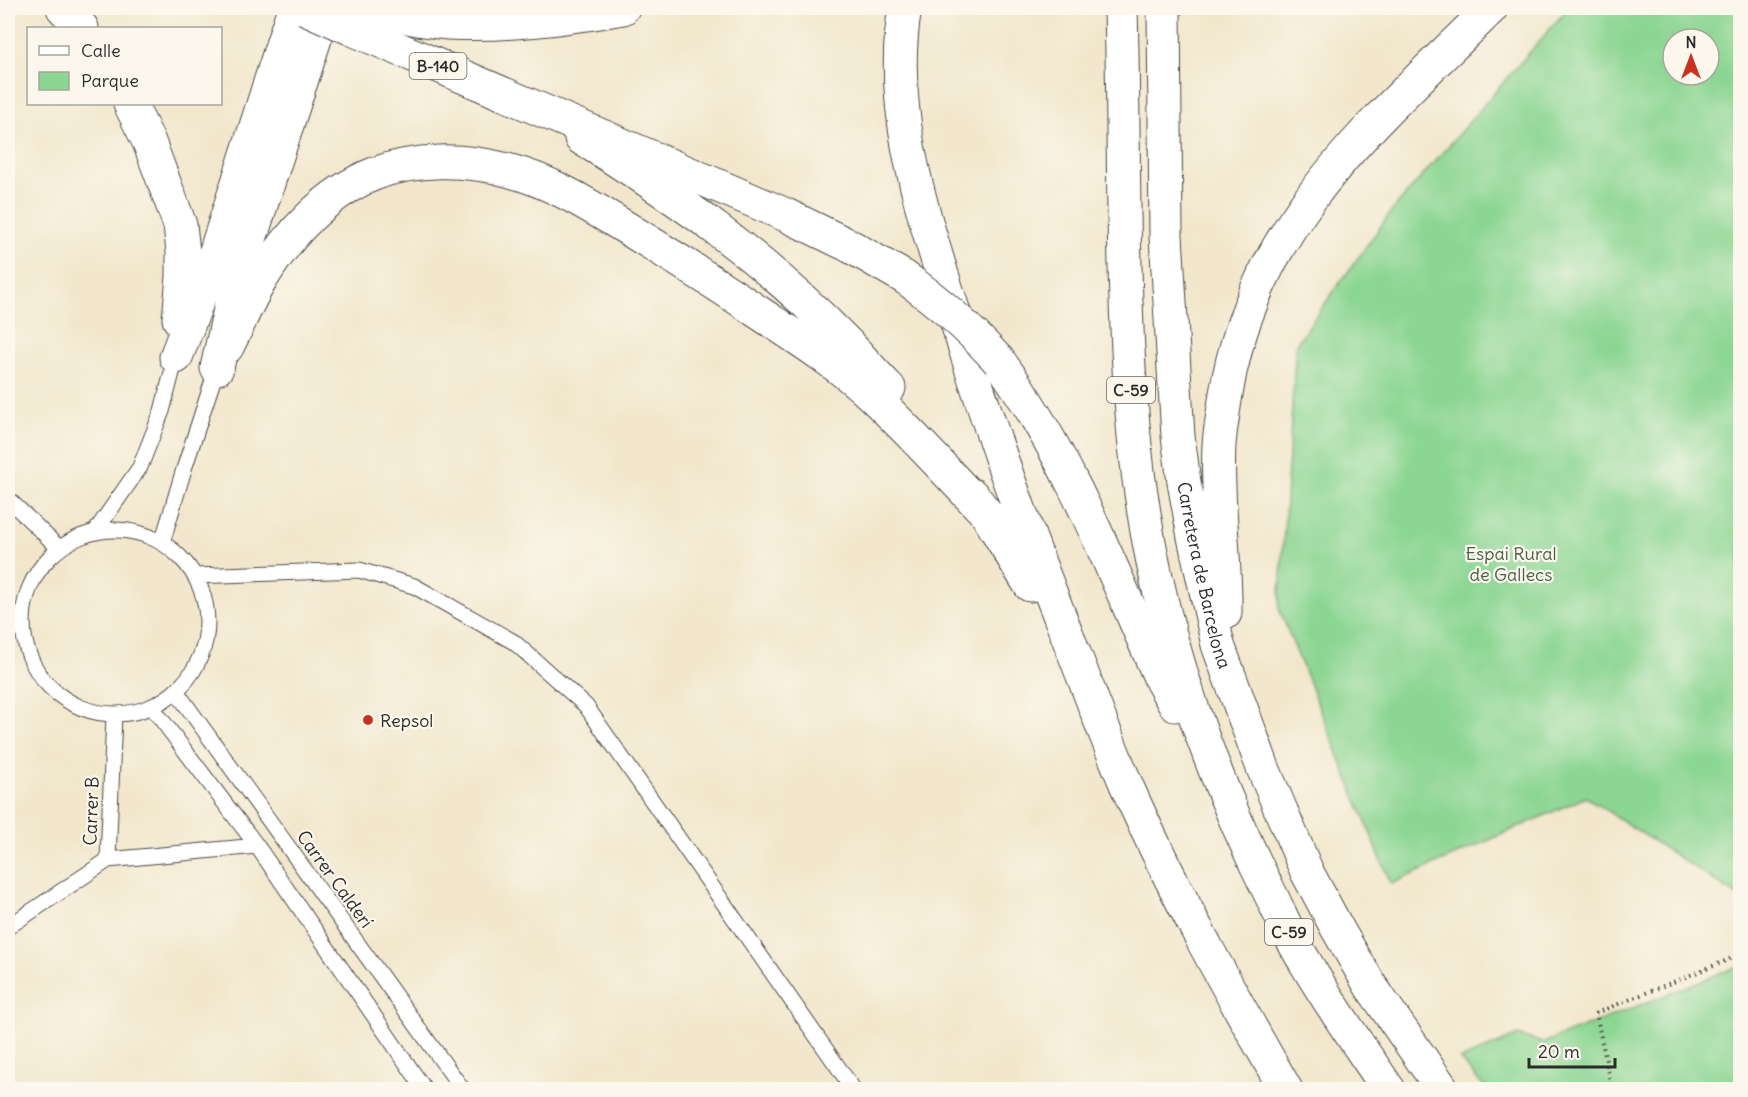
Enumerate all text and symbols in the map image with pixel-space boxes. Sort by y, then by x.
legend [27,27,222,105]
north arrow [1661,27,1721,87]
text: N [1685,32,1697,52]
text: Calle [81,39,121,62]
road number: B-140 [410,53,466,79]
text: Parque [81,69,139,92]
road number: C-59 [1107,377,1155,403]
street label: Carretera de Barcelona [1173,480,1237,671]
park label: Espai Rural de Gallecs [1466,542,1556,586]
place label: Repsol [380,709,433,732]
marker: Repsol [361,713,375,727]
street label: Carrer B [78,776,104,846]
street label: Carrer Calderí [292,826,378,932]
road number: C-59 [1265,919,1313,945]
scale bar [1529,1031,1614,1069]
text: 20 m [1538,1040,1580,1063]

